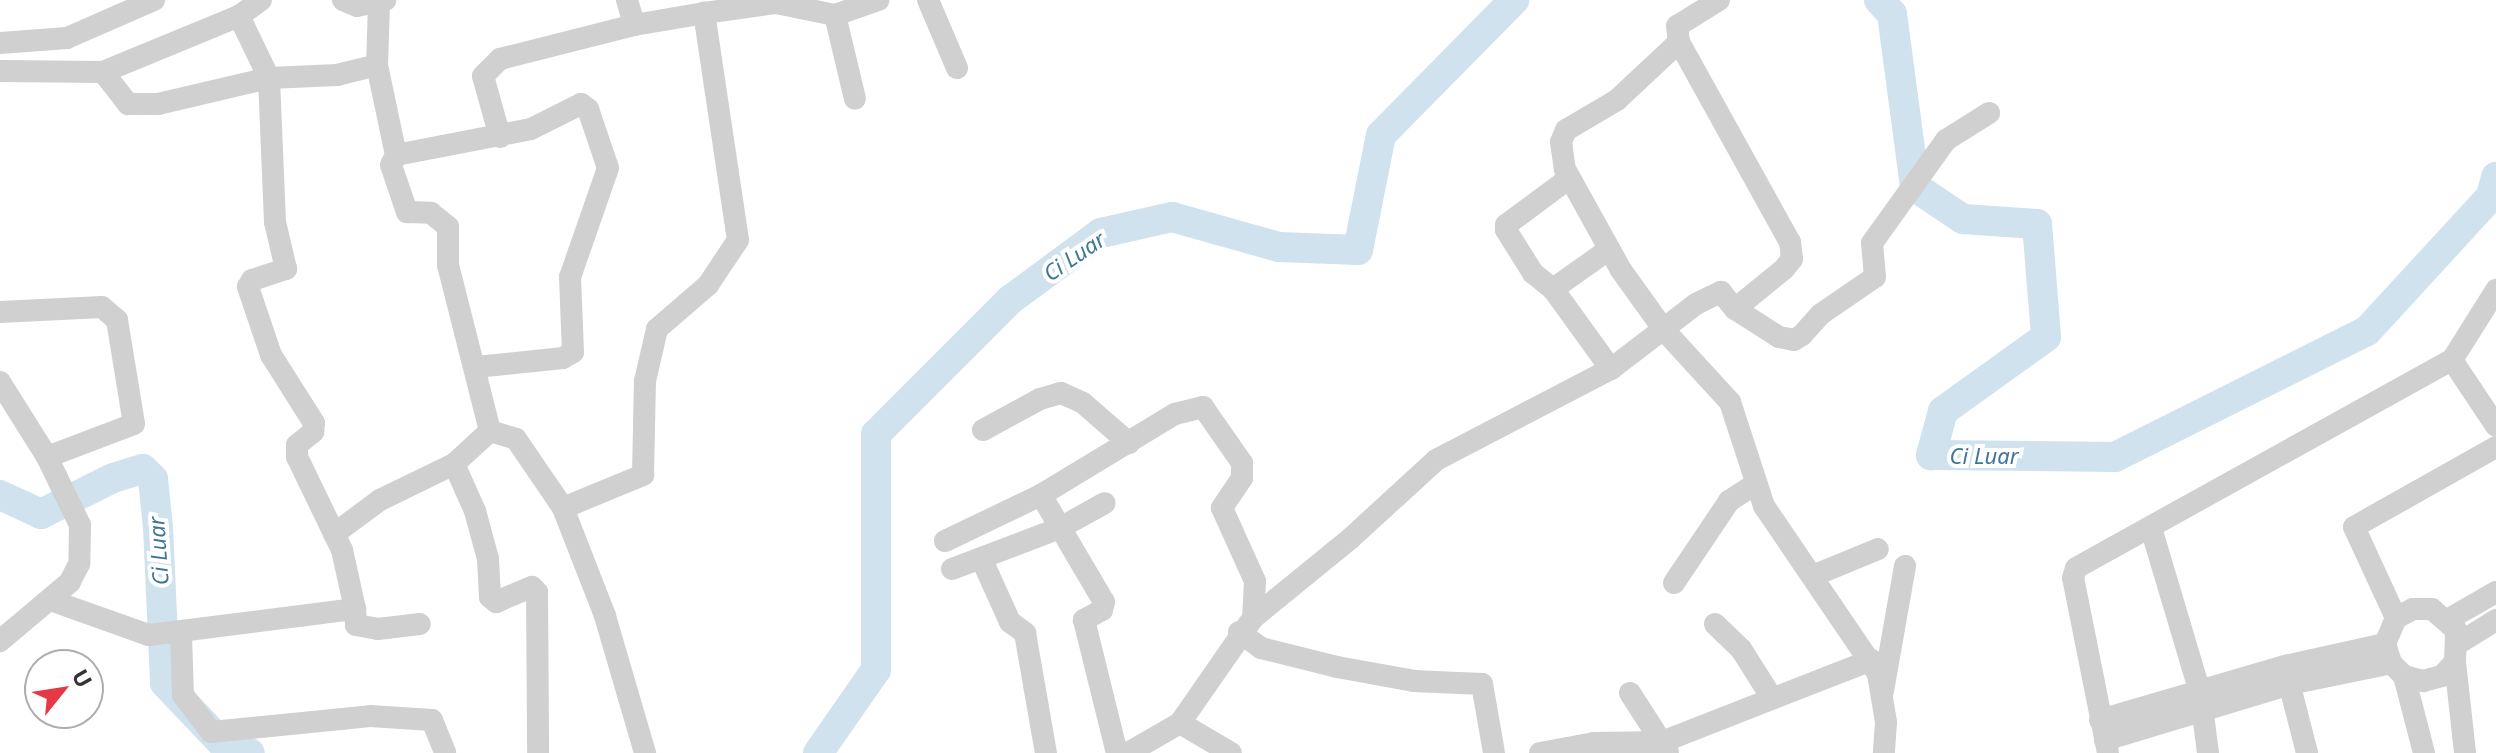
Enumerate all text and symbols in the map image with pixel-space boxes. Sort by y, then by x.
water label: Ci Luar [1038,226,1110,286]
water label: Ci Luar [1950,443,2018,469]
water label: Ci Luar [142,516,174,586]
north arrow [24,649,104,729]
text: U [66,663,100,693]

